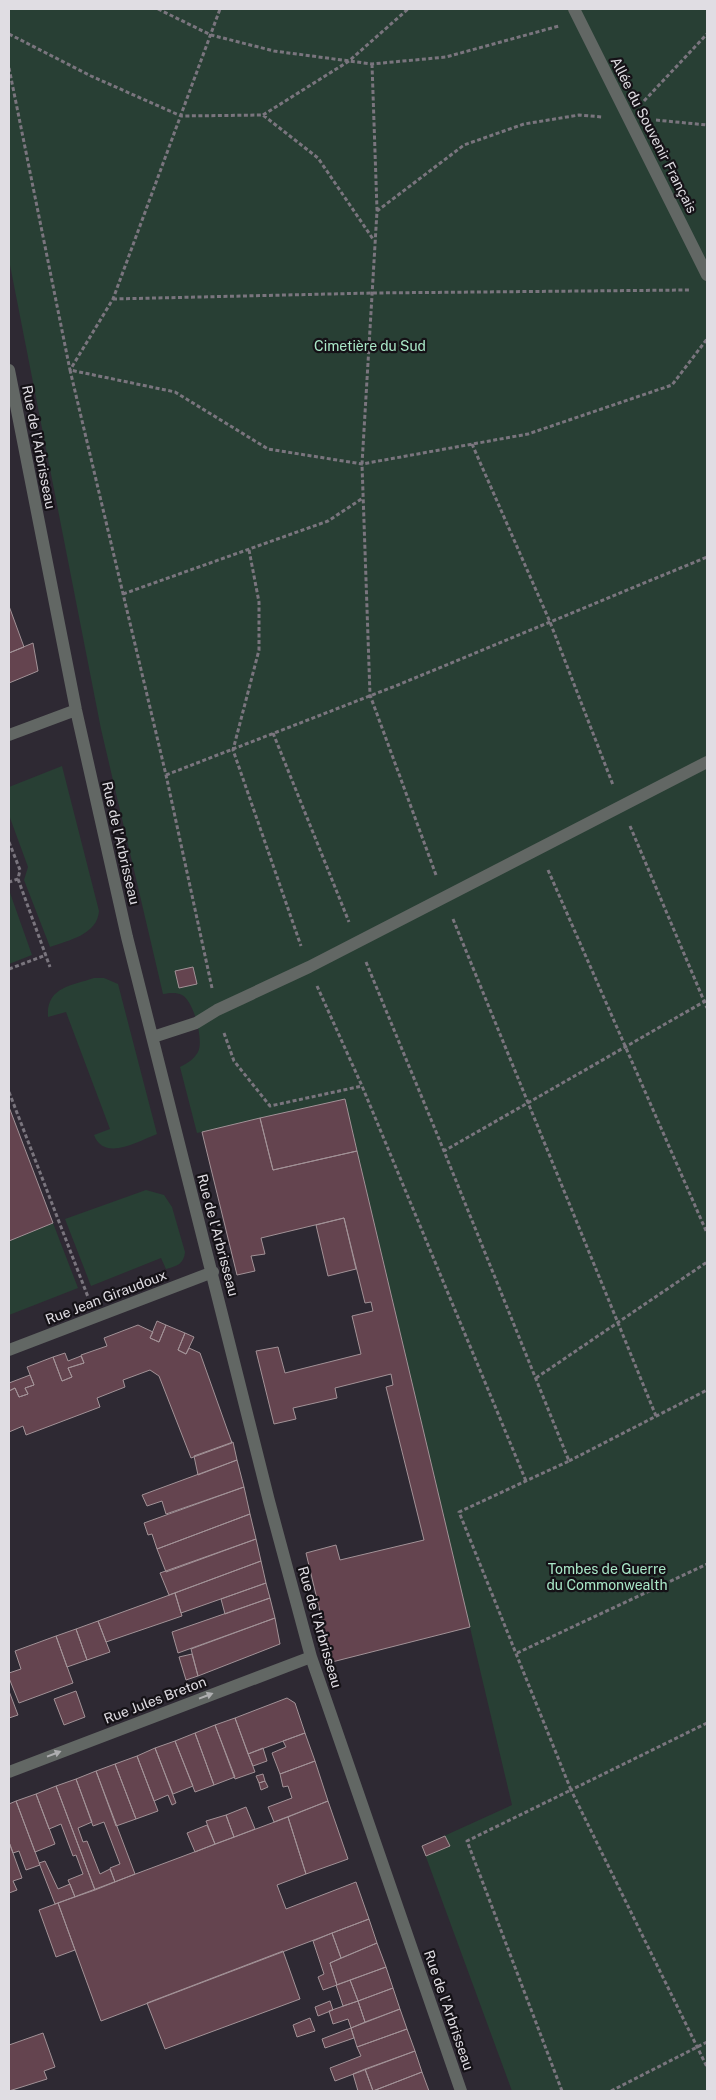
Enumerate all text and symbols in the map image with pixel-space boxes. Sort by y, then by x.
street label: Allée du Souvenir Français [608,54,700,216]
park label: Cimetière du Sud [314,338,426,354]
street label: Rue de l'Arbrisseau [19,384,59,510]
street label: Rue de l'Arbrisseau [99,780,143,906]
street label: Rue de l'Arbrisseau [194,1172,242,1298]
street label: Rue Jean Giraudoux [43,1266,169,1327]
park label: Tombes de Guerre du Commonwealth [547,1561,667,1593]
street label: Rue de l'Arbrisseau [295,1564,345,1690]
street label: Rue Jules Breton [102,1673,208,1727]
one-way arrow [199,1692,214,1700]
one-way arrow [47,1750,62,1758]
street label: Rue de l'Arbrisseau [421,1948,477,2072]

